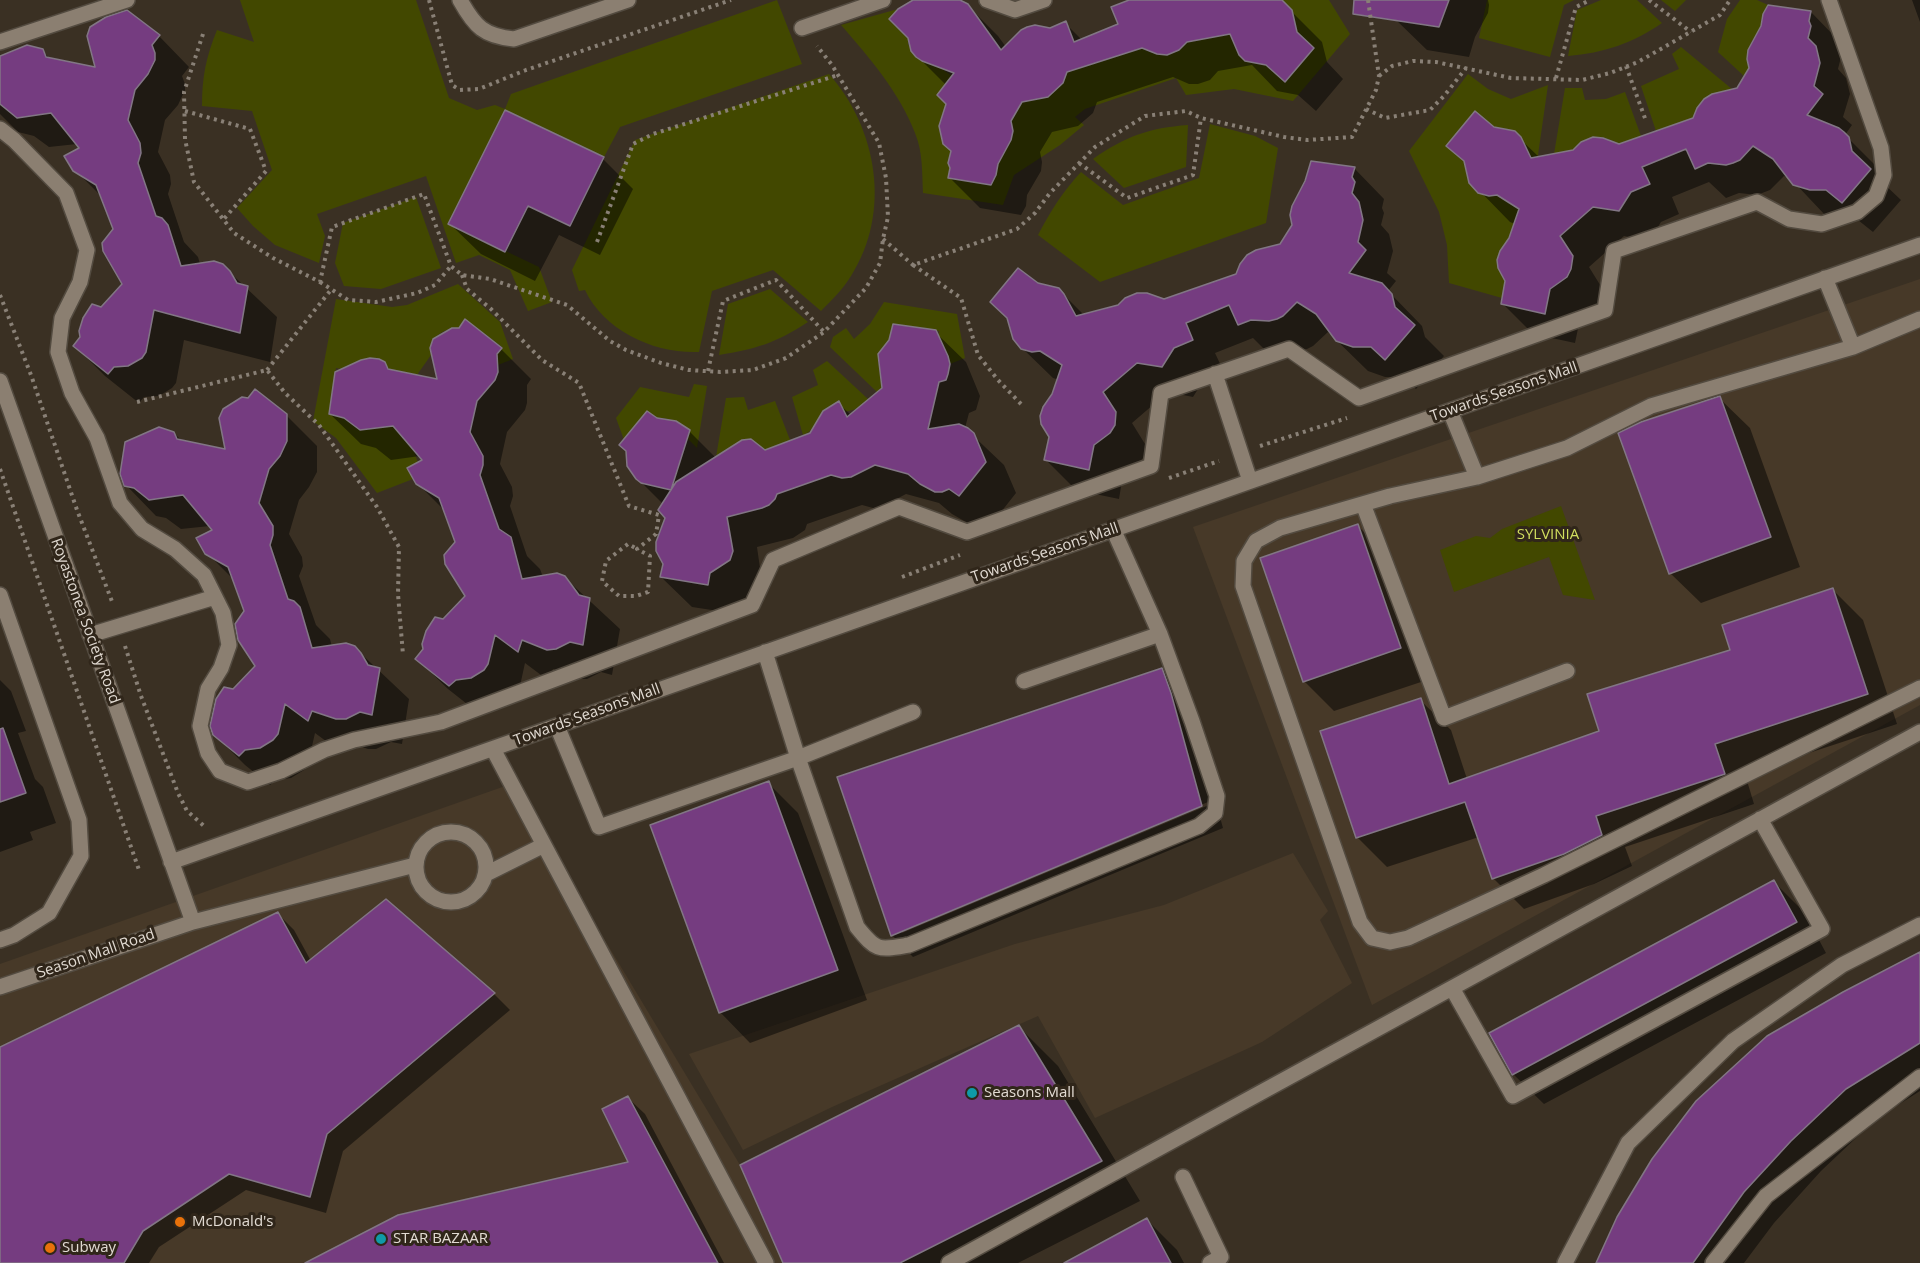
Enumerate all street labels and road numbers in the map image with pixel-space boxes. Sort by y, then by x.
street label: Towards Seasons Mall [1428,358,1580,426]
street label: Towards Seasons Mall [969,519,1121,587]
street label: Royastonea Society Road [47,536,123,706]
street label: Towards Seasons Mall [511,680,663,750]
street label: Season Mall Road [35,925,157,983]

